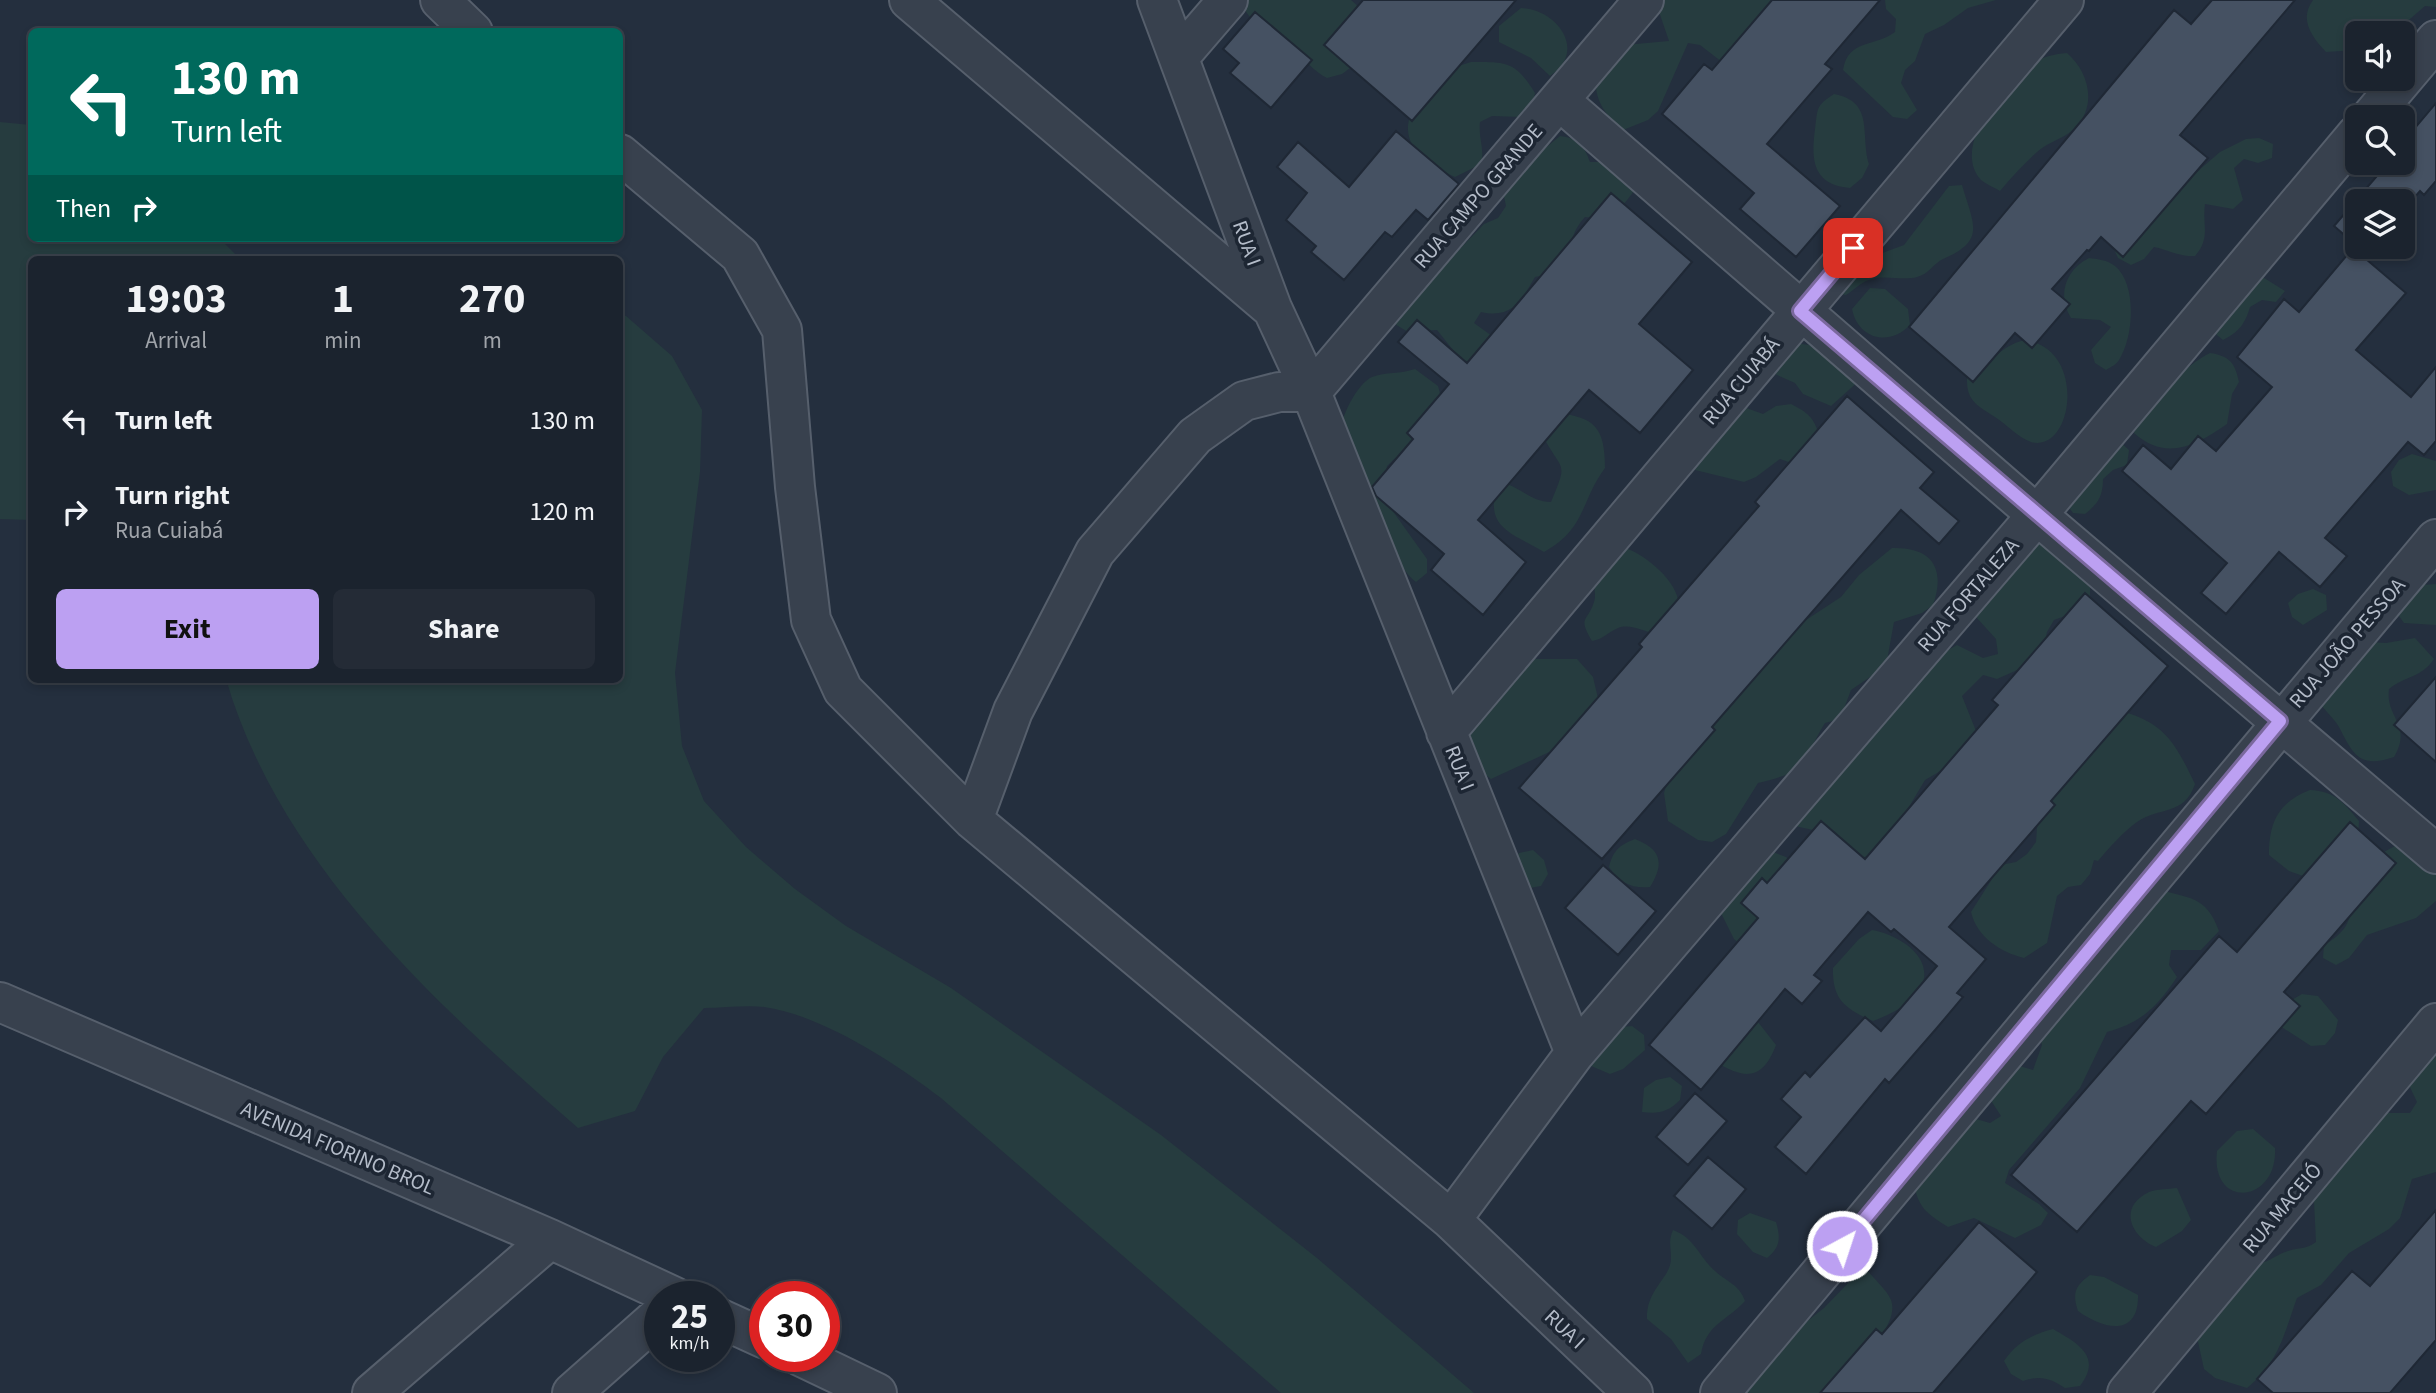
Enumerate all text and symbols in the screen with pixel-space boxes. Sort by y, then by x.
map controls [2345,21,2415,259]
button: sound [2345,21,2415,91]
text: 130 m [171,44,300,114]
icon: left [56,56,147,147]
button: search [2345,105,2415,175]
text: Turn left [171,109,282,155]
street label: RUA CAMPO GRANDE [1407,117,1549,275]
icon: right [125,189,163,227]
button: layers [2345,189,2415,259]
text: Then [56,190,111,227]
street label: RUA I [1225,216,1269,270]
pin [1823,218,1883,278]
icon: arrive [1834,229,1872,267]
text: 19:03 [125,269,227,329]
text: 1 [332,269,354,329]
text: 270 [459,269,526,329]
text: Arrival [145,324,207,357]
text: min [324,324,362,357]
text: m [483,324,502,357]
street label: RUA CUIABÁ [1695,330,1787,432]
icon: left [56,402,94,440]
text: Turn left [115,402,212,439]
text: 130 m [529,402,595,439]
text: Turn right [115,477,230,514]
icon: right [56,493,94,531]
text: 120 m [529,493,595,530]
text: Rua Cuiabá [115,514,223,547]
street label: RUA FORTALEZA [1910,531,2026,659]
street label: RUA JOÃO PESSOA [2282,571,2413,715]
button: Exit [56,589,319,669]
button: Share [333,589,595,669]
street label: RUA I [1437,741,1483,795]
street label: AVENIDA FIORINO BROL [236,1094,440,1202]
street label: RUA MACEIÓ [2235,1156,2329,1260]
position arrow [1805,1209,1879,1283]
speed limit sign: 30 [749,1281,840,1372]
text: 25 [671,1292,708,1342]
street label: RUA I [1538,1302,1592,1356]
text: km/h [670,1331,709,1356]

